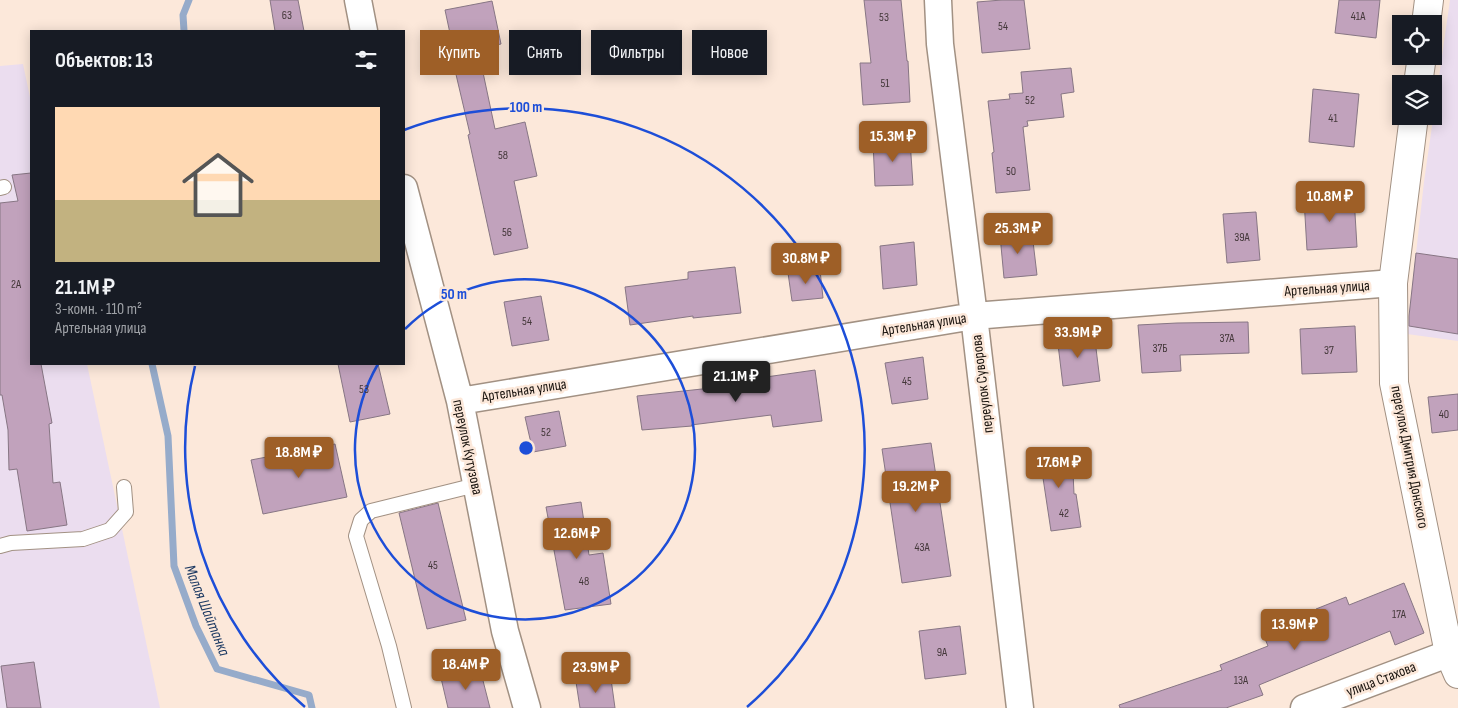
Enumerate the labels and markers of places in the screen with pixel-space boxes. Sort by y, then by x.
pin: 15.3M ₽ [847,120,939,163]
pin: 10.8M ₽ [1284,180,1376,223]
pin: 25.3M ₽ [972,212,1064,255]
pin: 30.8M ₽ [760,242,852,285]
pin: 33.9M ₽ [1032,316,1124,359]
pin: 21.1M ₽ [690,360,782,403]
pin: 18.8M ₽ [253,436,345,479]
centre of rings [517,439,535,457]
pin: 17.6M ₽ [1013,446,1105,489]
pin: 19.2M ₽ [870,470,962,513]
pin: 12.6M ₽ [531,518,623,560]
pin: 13.9M ₽ [1249,608,1341,651]
pin: 18.4M ₽ [420,648,512,691]
pin: 23.9M ₽ [550,652,642,694]

